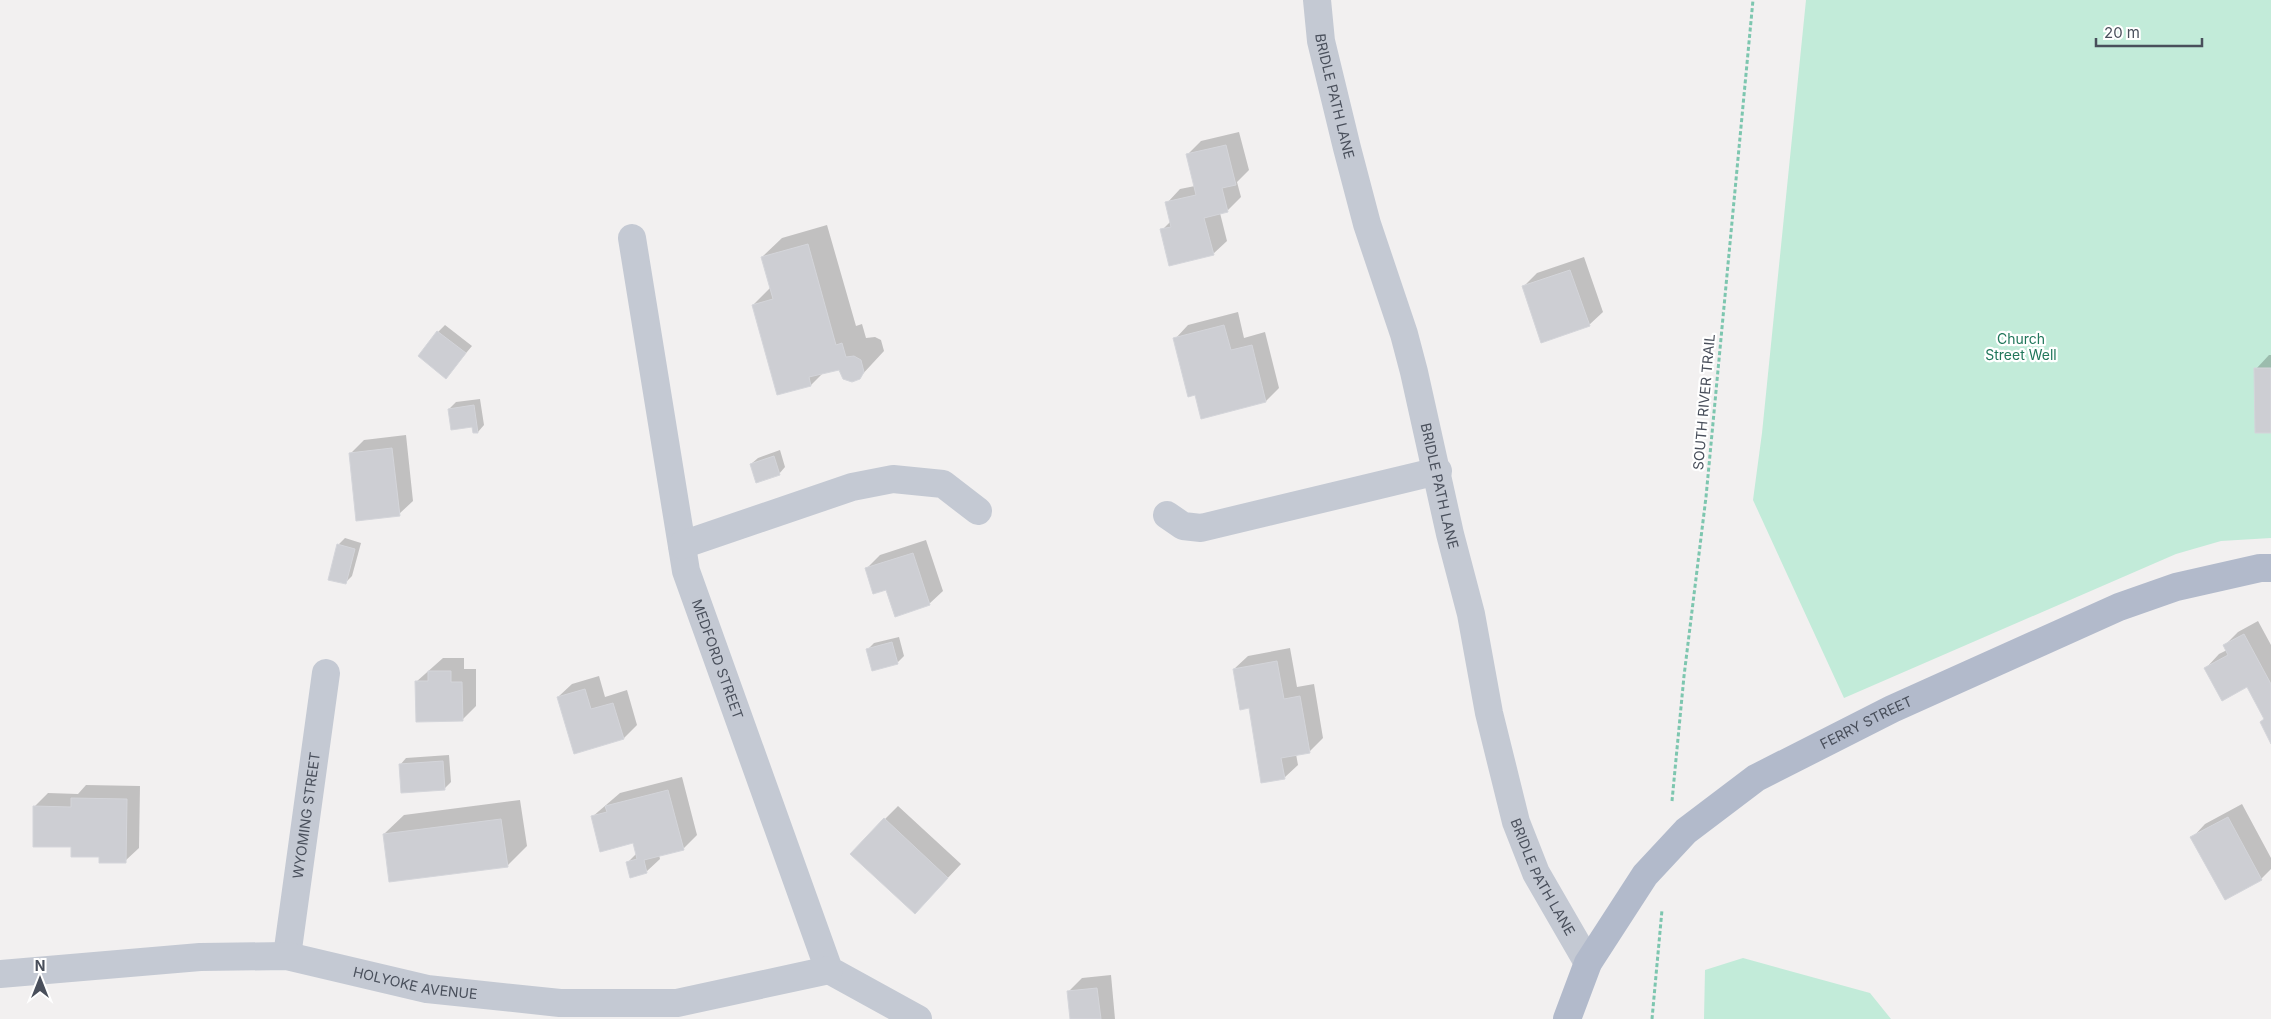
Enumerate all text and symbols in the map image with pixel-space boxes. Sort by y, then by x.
scale bar [2096,15,2202,47]
text: 20 m [2104,23,2140,42]
street label: BRIDLE PATH LANE [1312,33,1359,161]
park label: Church Street Well [1985,330,2057,363]
street label: SOUTH RIVER TRAIL [1689,333,1718,471]
street label: BRIDLE PATH LANE [1418,421,1463,551]
street label: MEDFORD STREET [689,597,747,721]
street label: FERRY STREET [1817,692,1915,752]
street label: WYOMING STREET [289,751,323,880]
street label: BRIDLE PATH LANE [1507,816,1579,938]
north arrow [15,954,65,1004]
text: N [35,957,45,974]
street label: HOLYOKE AVENUE [351,963,478,1002]

